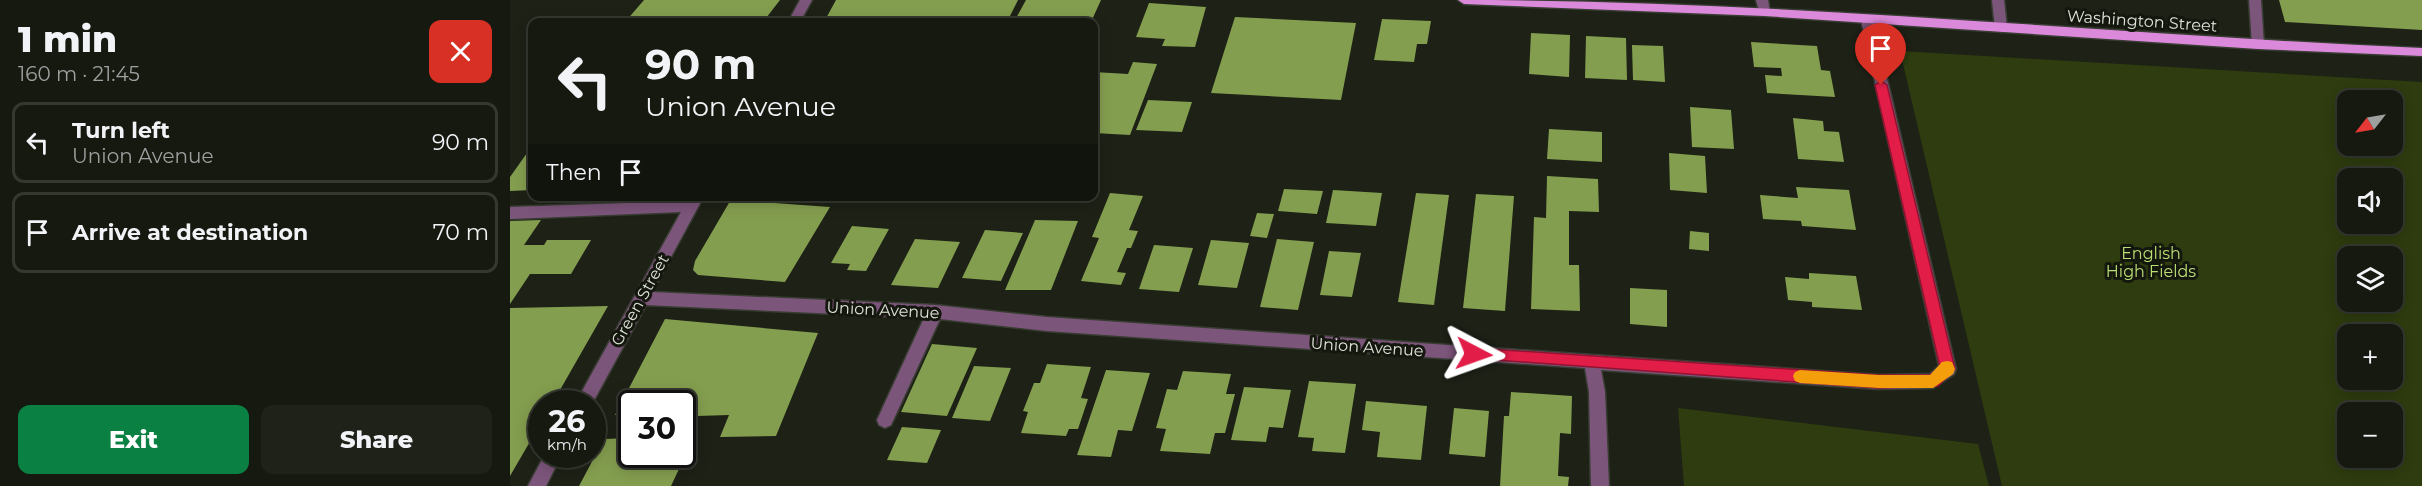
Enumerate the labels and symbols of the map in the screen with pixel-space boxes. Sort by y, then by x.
street label: Washington Street [2066,6,2218,36]
pin [1855,23,1906,85]
north arrow [2337,90,2403,156]
park label: English High Fields [2106,244,2196,281]
street label: Green Street [607,251,673,349]
street label: Union Avenue [826,298,940,322]
position arrow [1442,322,1506,386]
street label: Union Avenue [1310,334,1424,360]
speed limit sign: 30 [618,390,696,468]

